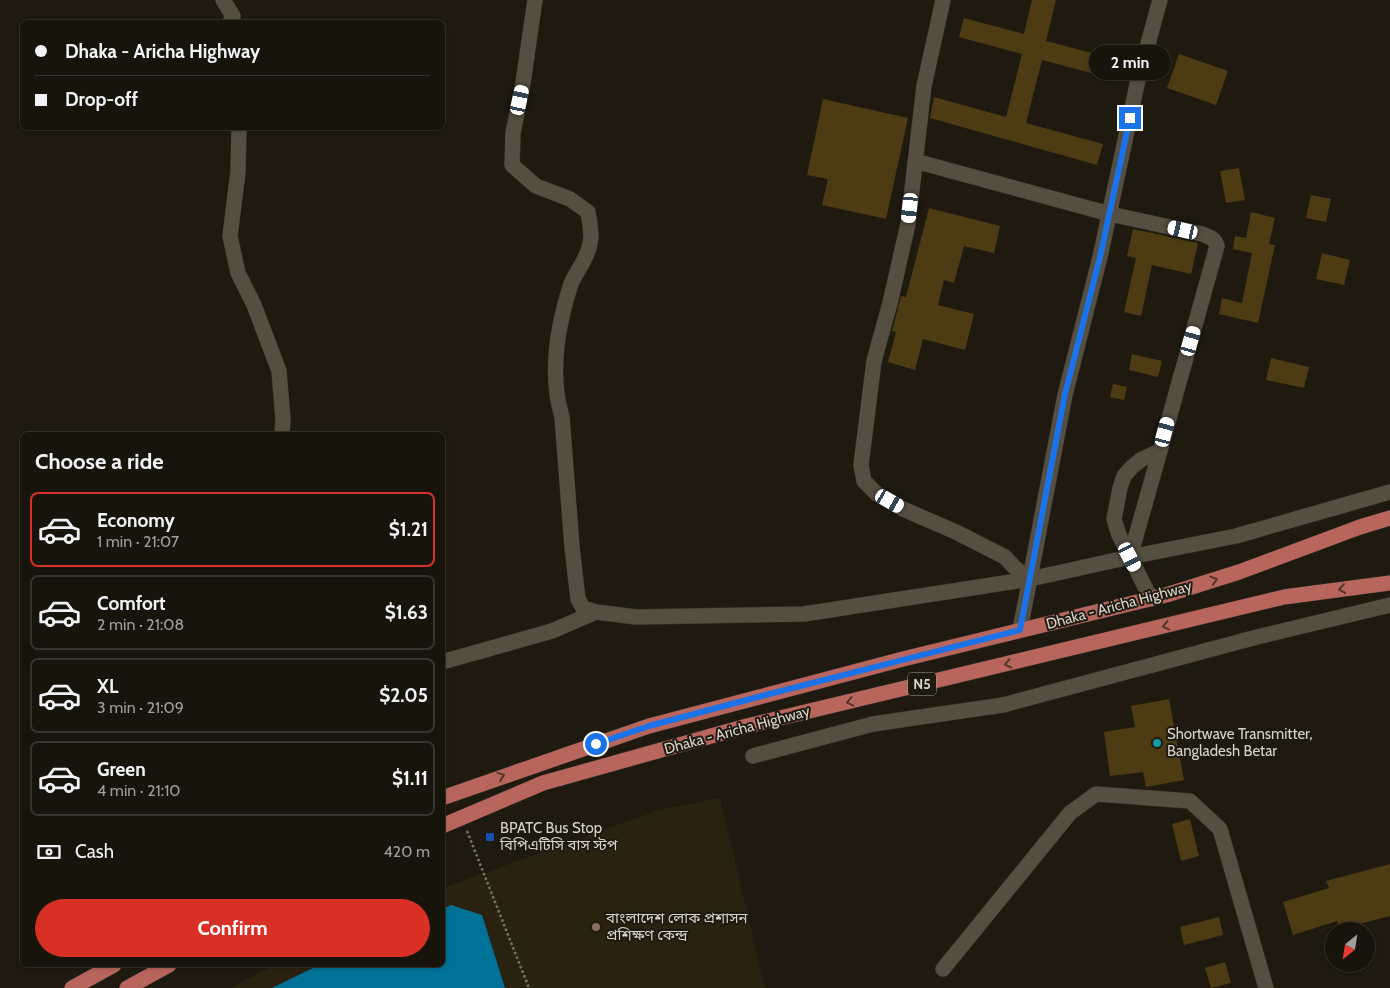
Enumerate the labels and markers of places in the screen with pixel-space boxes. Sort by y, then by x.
place label: Shortwave Transmitter, Bangladesh Betar [1167,725,1313,760]
marker: Shortwave Transmitter, Bangladesh Betar [1151,737,1163,749]
place label: BPATC Bus Stop বিপিএটিসি বাস স্টপ [499,819,618,854]
marker: BPATC Bus Stop বিপিএটিসি বাস স্টপ [484,831,496,843]
place label: বাংলাদেশ লোক প্রশাসন প্রশিক্ষণ কেন্দ্র [605,909,749,944]
marker: বাংলাদেশ লোক প্রশাসন প্রশিক্ষণ কেন্দ্র [590,921,602,933]

